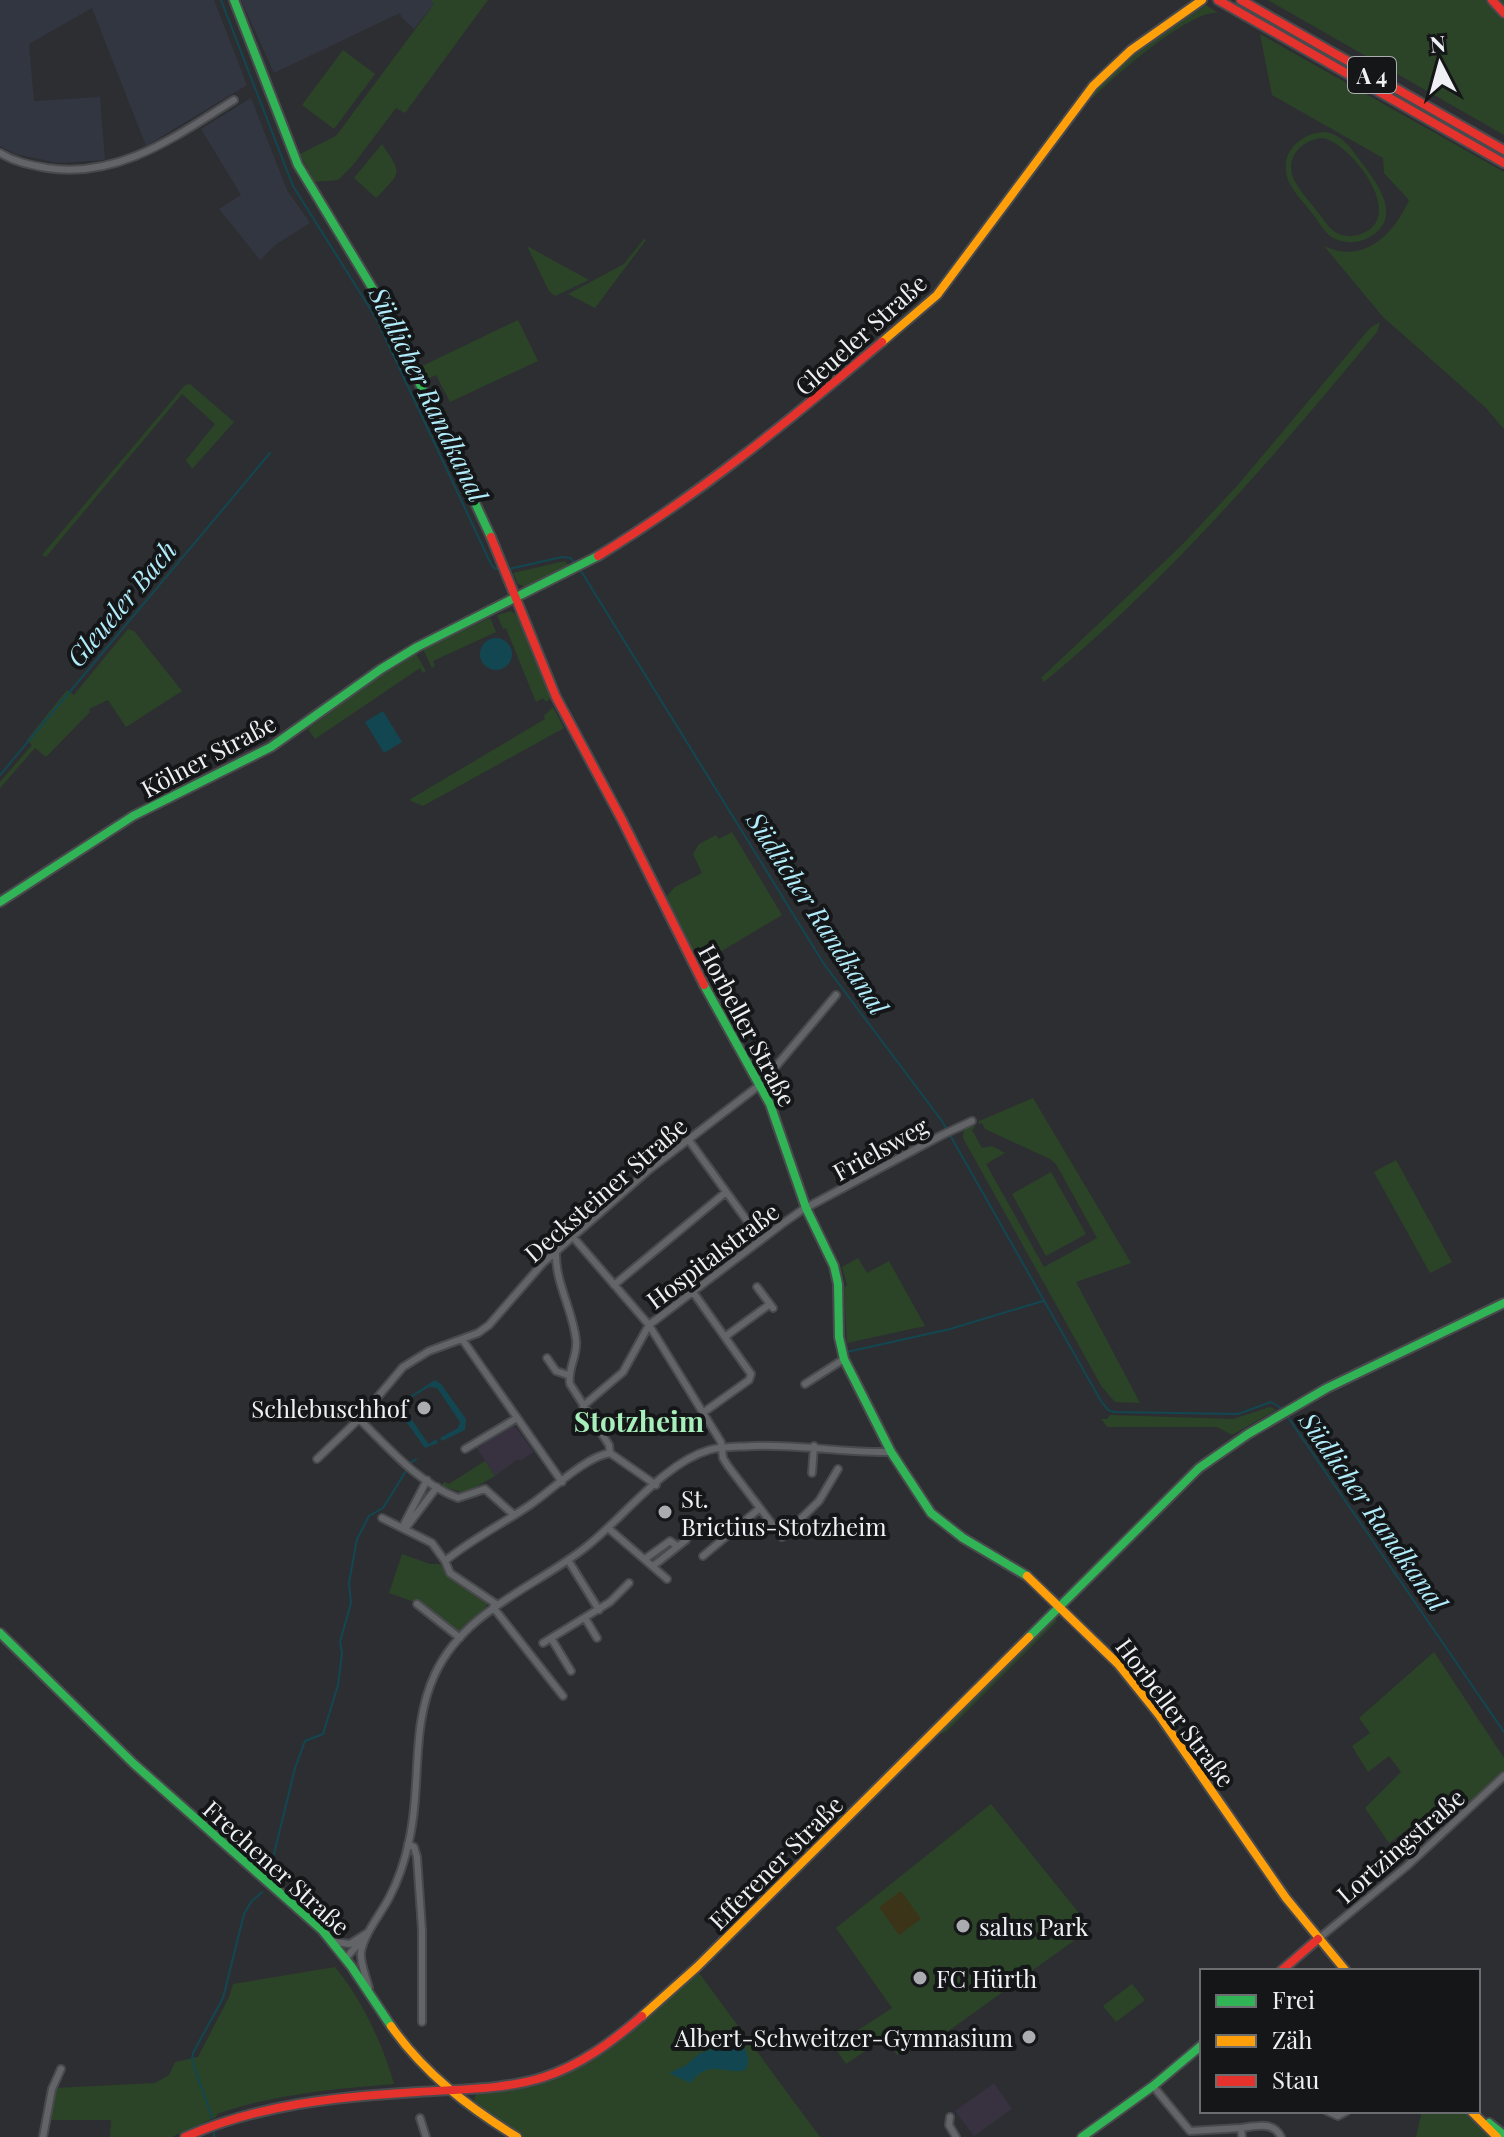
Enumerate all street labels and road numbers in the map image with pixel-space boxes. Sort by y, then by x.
road number: A 4 [1348,57,1396,93]
street label: Gleueler Straße [787,266,933,402]
street label: Kölner Straße [135,706,281,804]
street label: Horbeller Straße [692,939,804,1111]
street label: Decksteiner Straße [517,1109,693,1269]
street label: Frielsweg [827,1109,934,1187]
street label: Hospitalstraße [639,1195,785,1315]
street label: Horbeller Straße [1109,1631,1243,1793]
street label: Lortzingstraße [1329,1781,1471,1909]
street label: Efferener Straße [701,1788,849,1936]
street label: Frechener Straße [197,1793,357,1941]

